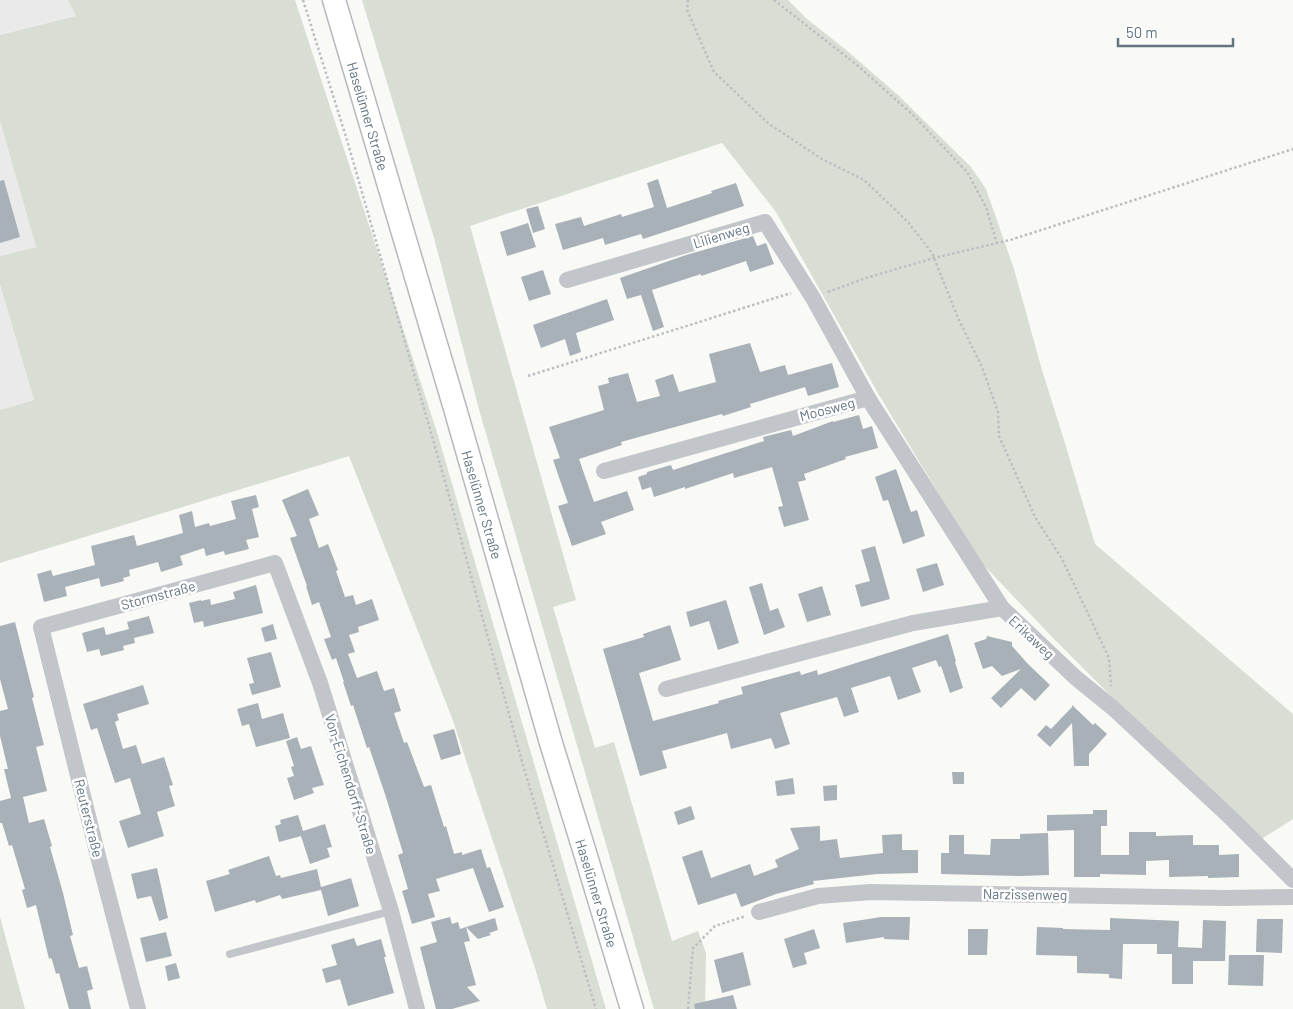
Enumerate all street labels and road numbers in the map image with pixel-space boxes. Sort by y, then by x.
street label: Haselünner Straße [344,60,393,172]
street label: Lilienweg [691,218,751,252]
street label: Moosweg [798,393,856,425]
street label: Haselünner Straße [459,448,506,561]
street label: Stormstraße [119,577,197,613]
street label: Erikaweg [1006,612,1058,662]
street label: Von-Eichendorff-Straße [322,712,380,856]
street label: Reuterstraße [71,777,107,859]
street label: Haselünner Straße [573,837,621,949]
street label: Narzissenweg [983,885,1067,903]

